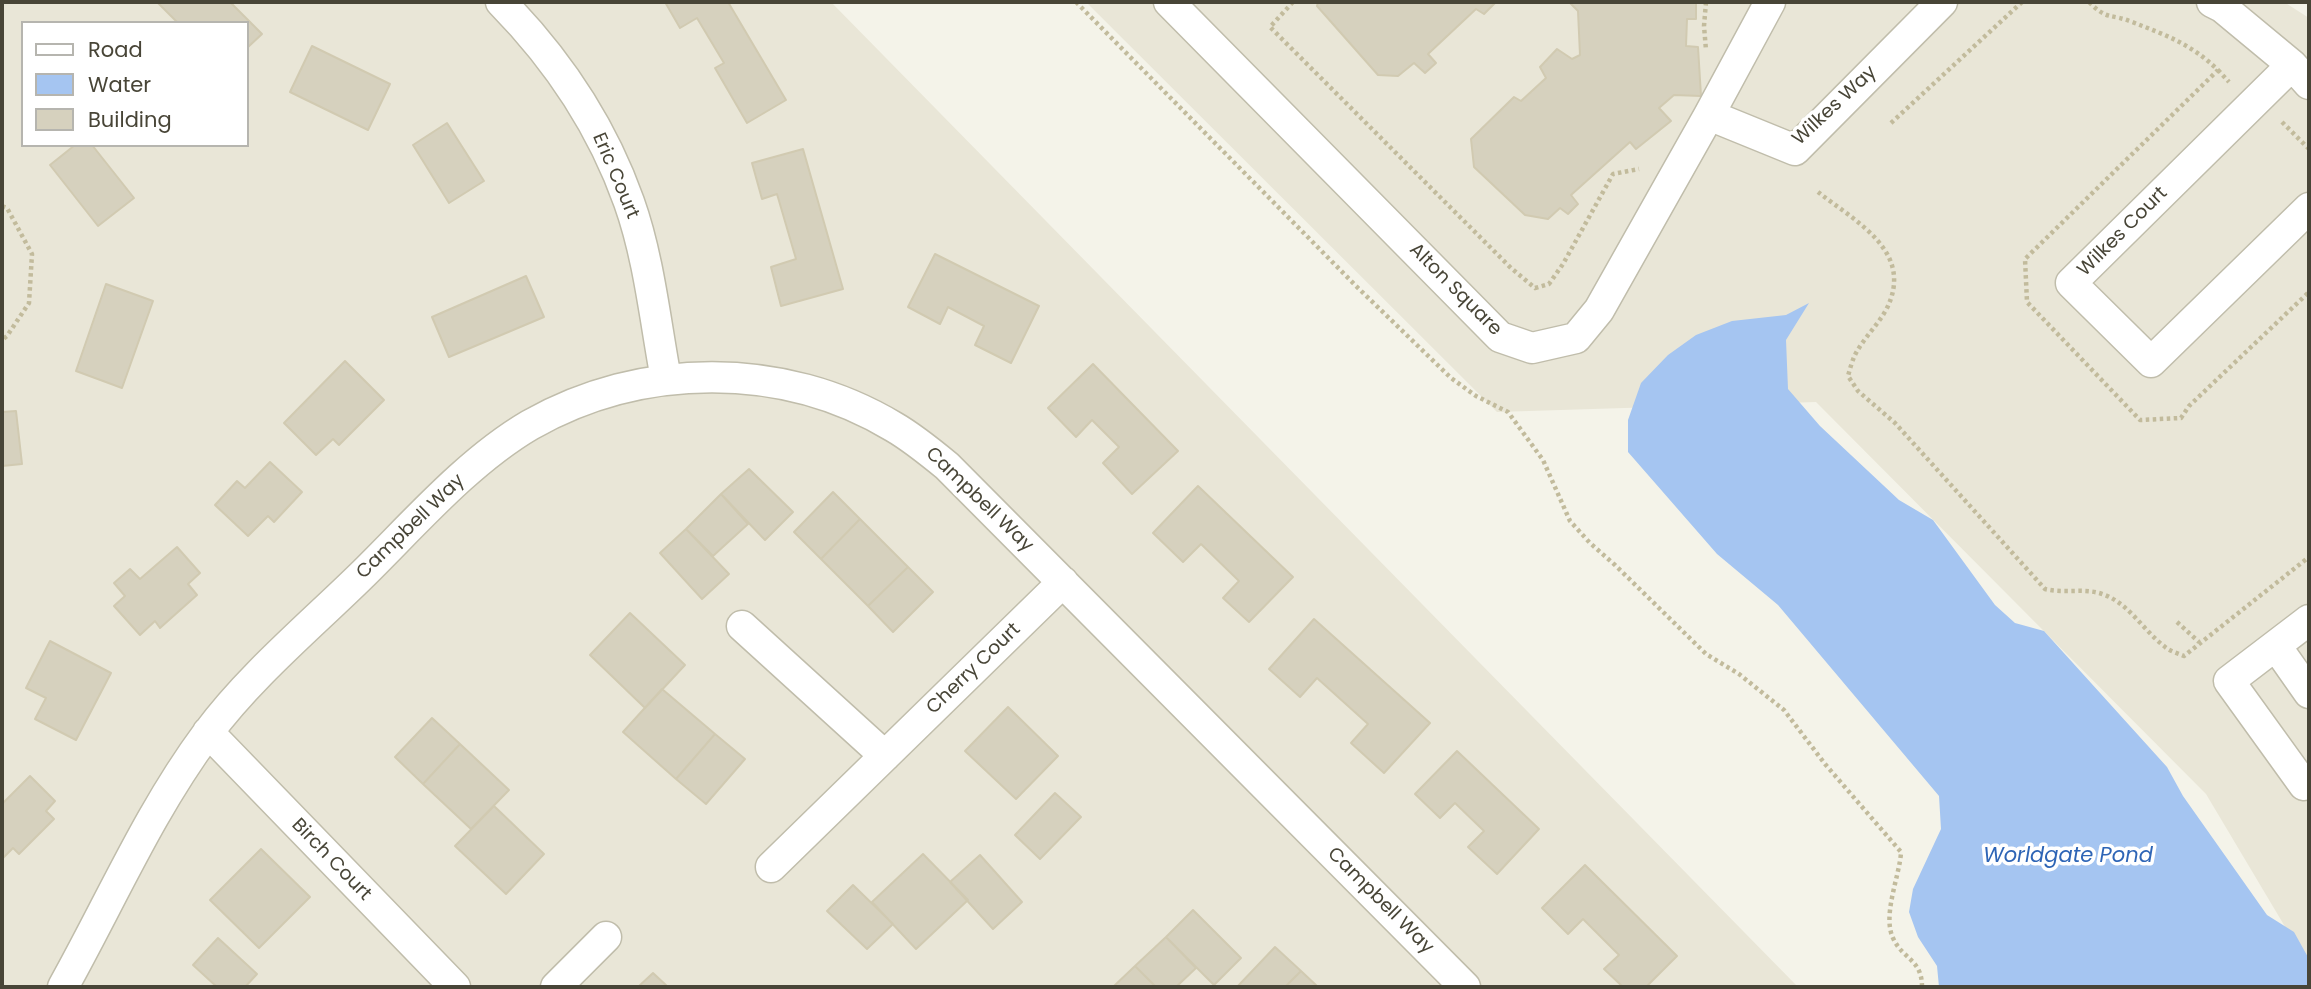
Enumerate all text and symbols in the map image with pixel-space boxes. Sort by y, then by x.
legend [21,21,248,147]
text: Road [88,35,143,64]
street label: Wilkes Way [1788,61,1882,151]
text: Water [88,70,151,99]
text: Building [88,105,172,134]
street label: Eric Court [587,130,643,222]
street label: Wilkes Court [2073,182,2173,282]
street label: Alton Square [1404,239,1506,341]
street label: Campbell Way [920,443,1038,557]
street label: Campbell Way [352,470,470,584]
street label: Cherry Court [922,619,1026,719]
street label: Birch Court [286,814,376,906]
street label: Campbell Way [1322,843,1438,959]
water label: Worldgate Pond [1983,844,2153,870]

